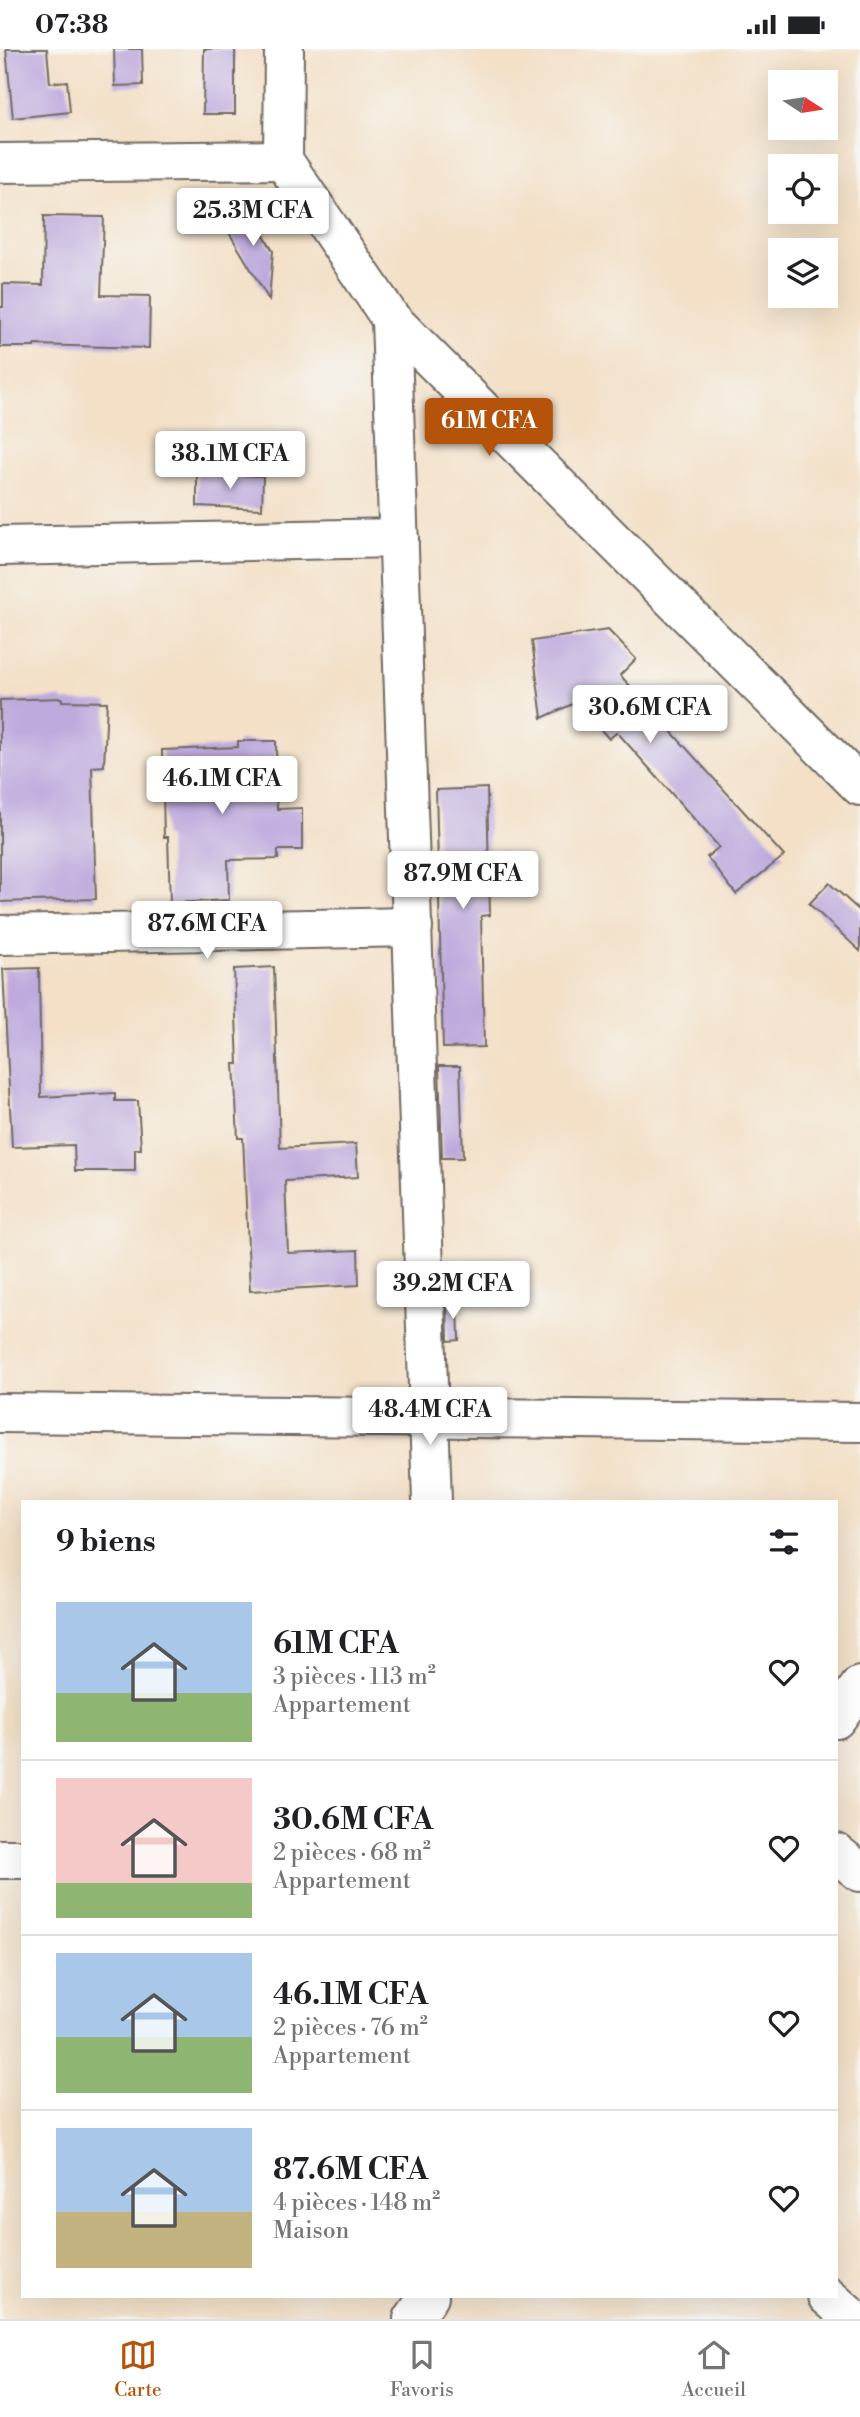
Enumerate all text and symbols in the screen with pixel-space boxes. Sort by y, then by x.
text: 07:38 [35,9,108,41]
north arrow [768,70,838,140]
map controls [768,70,838,308]
button: locate [768,154,838,224]
pin: 25.3M CFA [173,189,333,248]
text: 25.3M CFA [193,197,313,225]
button: layers [768,238,838,308]
pin: 61M CFA [424,399,554,458]
text: 61M CFA [441,407,537,435]
pin: 38.1M CFA [150,431,310,491]
text: 38.1M CFA [171,440,289,468]
pin: 30.6M CFA [570,685,730,745]
text: 30.6M CFA [589,694,711,722]
pin: 46.1M CFA [142,757,302,816]
text: 46.1M CFA [163,765,281,793]
pin: 87.9M CFA [383,851,543,911]
text: 87.9M CFA [403,860,523,888]
pin: 87.6M CFA [127,901,287,961]
text: 87.6M CFA [147,910,267,938]
pin: 39.2M CFA [373,1261,533,1321]
text: 39.2M CFA [393,1270,513,1298]
pin: 48.4M CFA [350,1387,510,1447]
text: 48.4M CFA [368,1396,492,1424]
text: 9 biens [56,1523,156,1561]
icon: filters [765,1523,803,1561]
text: 61M CFA [273,1625,399,1663]
icon: home [112,1630,196,1714]
icon: heart [765,1653,803,1691]
text: 3 pièces · 113 m² [273,1663,436,1691]
text: Appartement [273,1691,411,1719]
text: 30.6M CFA [273,1801,433,1839]
icon: home [112,1806,196,1890]
icon: heart [765,1829,803,1867]
text: 2 pièces · 68 m² [273,1839,431,1867]
text: Appartement [273,1867,411,1895]
text: 46.1M CFA [273,1976,428,2014]
icon: home [112,1981,196,2065]
icon: heart [765,2004,803,2042]
text: 2 pièces · 76 m² [273,2014,428,2042]
text: Appartement [273,2042,411,2070]
text: 87.6M CFA [273,2151,428,2189]
icon: home [112,2156,196,2240]
icon: heart [765,2179,803,2217]
text: 4 pièces · 148 m² [273,2189,440,2217]
text: Maison [273,2217,349,2245]
tab: Carte [114,2336,162,2402]
tab: Favoris [390,2336,454,2402]
tab: Accueil [682,2336,746,2402]

